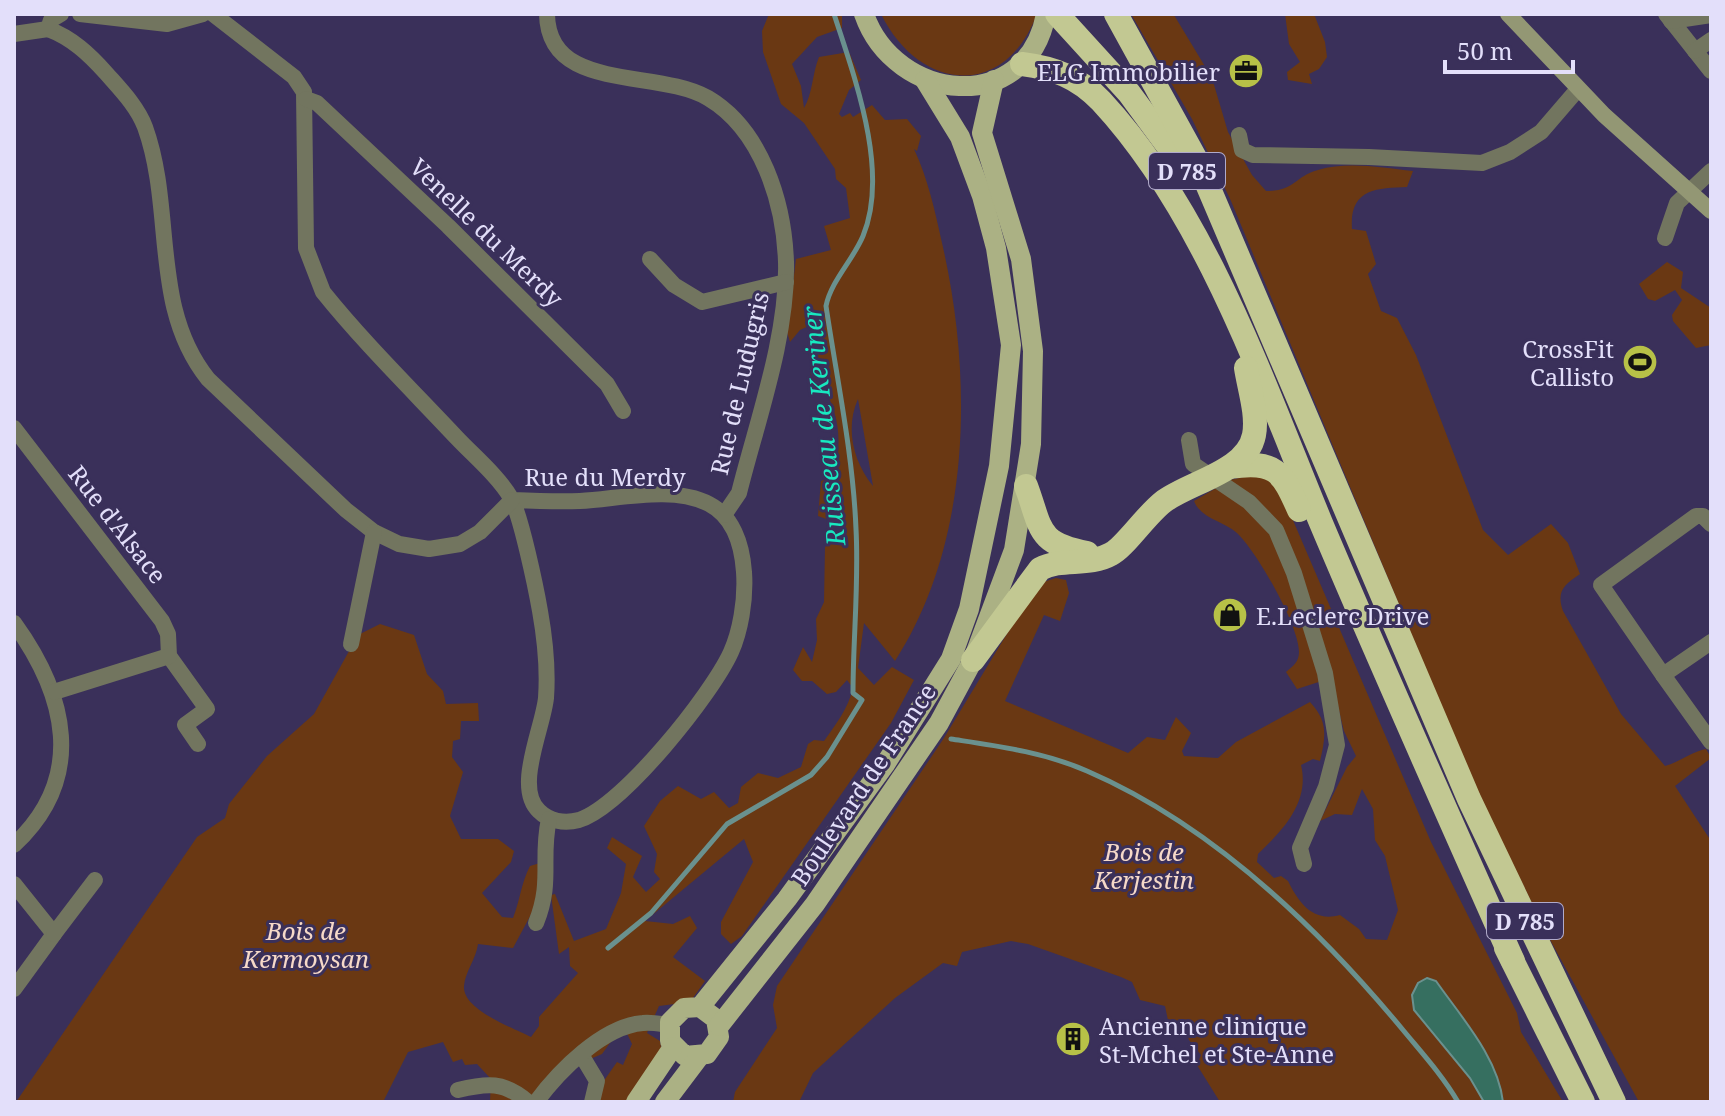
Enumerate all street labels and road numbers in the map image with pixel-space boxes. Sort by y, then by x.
street label: Venelle du Merdy [403,150,571,314]
road number: D 785 [1149,153,1225,189]
street label: Rue de Ludugris [702,288,776,478]
street label: Rue d'Alsace [61,458,175,590]
street label: Rue du Merdy [524,460,686,493]
street label: Boulevard de France [783,676,943,892]
road number: D 785 [1487,903,1563,939]

